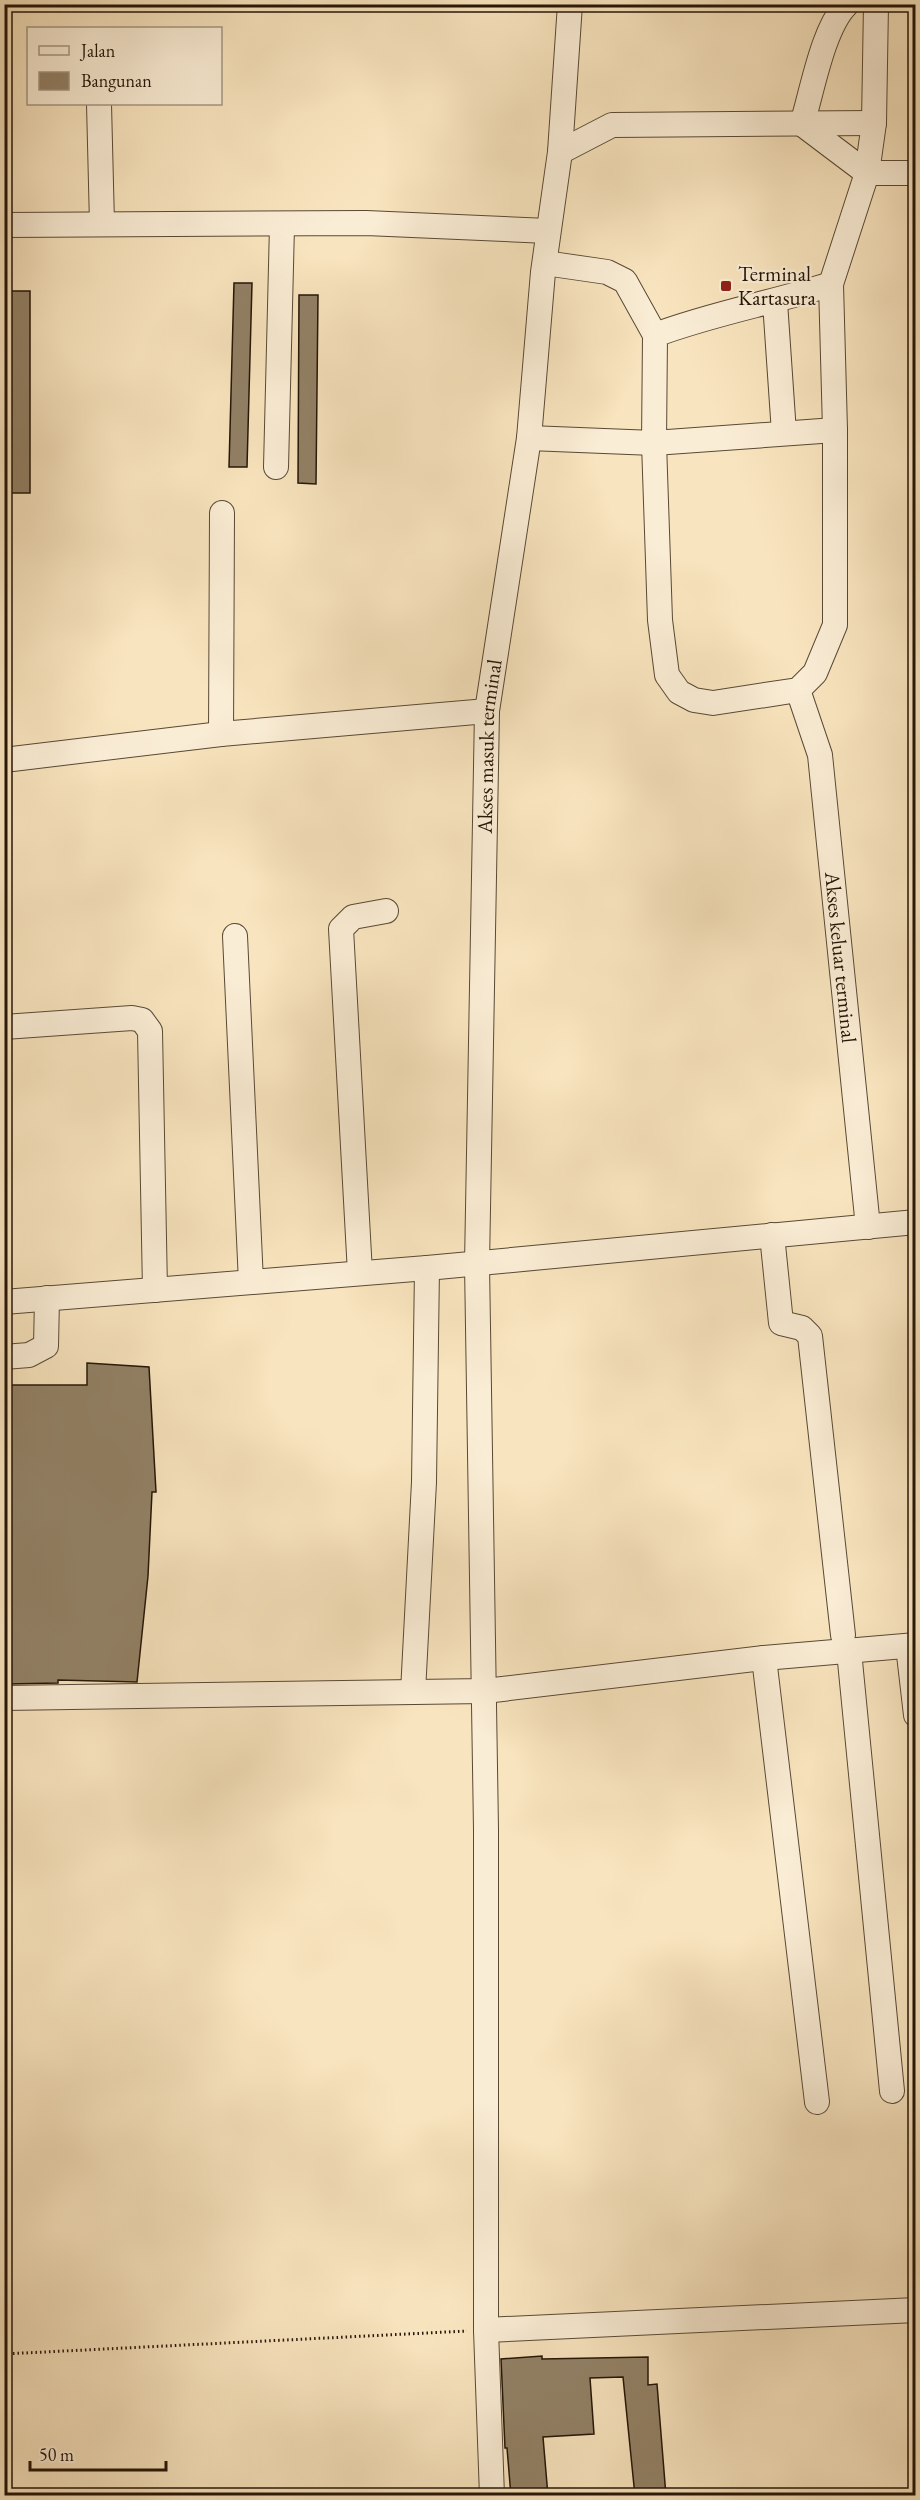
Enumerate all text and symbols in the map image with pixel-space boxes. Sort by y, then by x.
legend [27,27,222,105]
text: Jalan [79,39,116,62]
text: Bangunan [81,69,152,92]
place label: Terminal Kartasura [738,260,817,311]
marker: Terminal Kartasura [719,279,733,293]
street label: Akses masuk terminal [471,657,508,835]
street label: Akses keluar terminal [819,869,863,1044]
scale bar [30,2434,166,2472]
text: 50 m [39,2443,74,2466]

